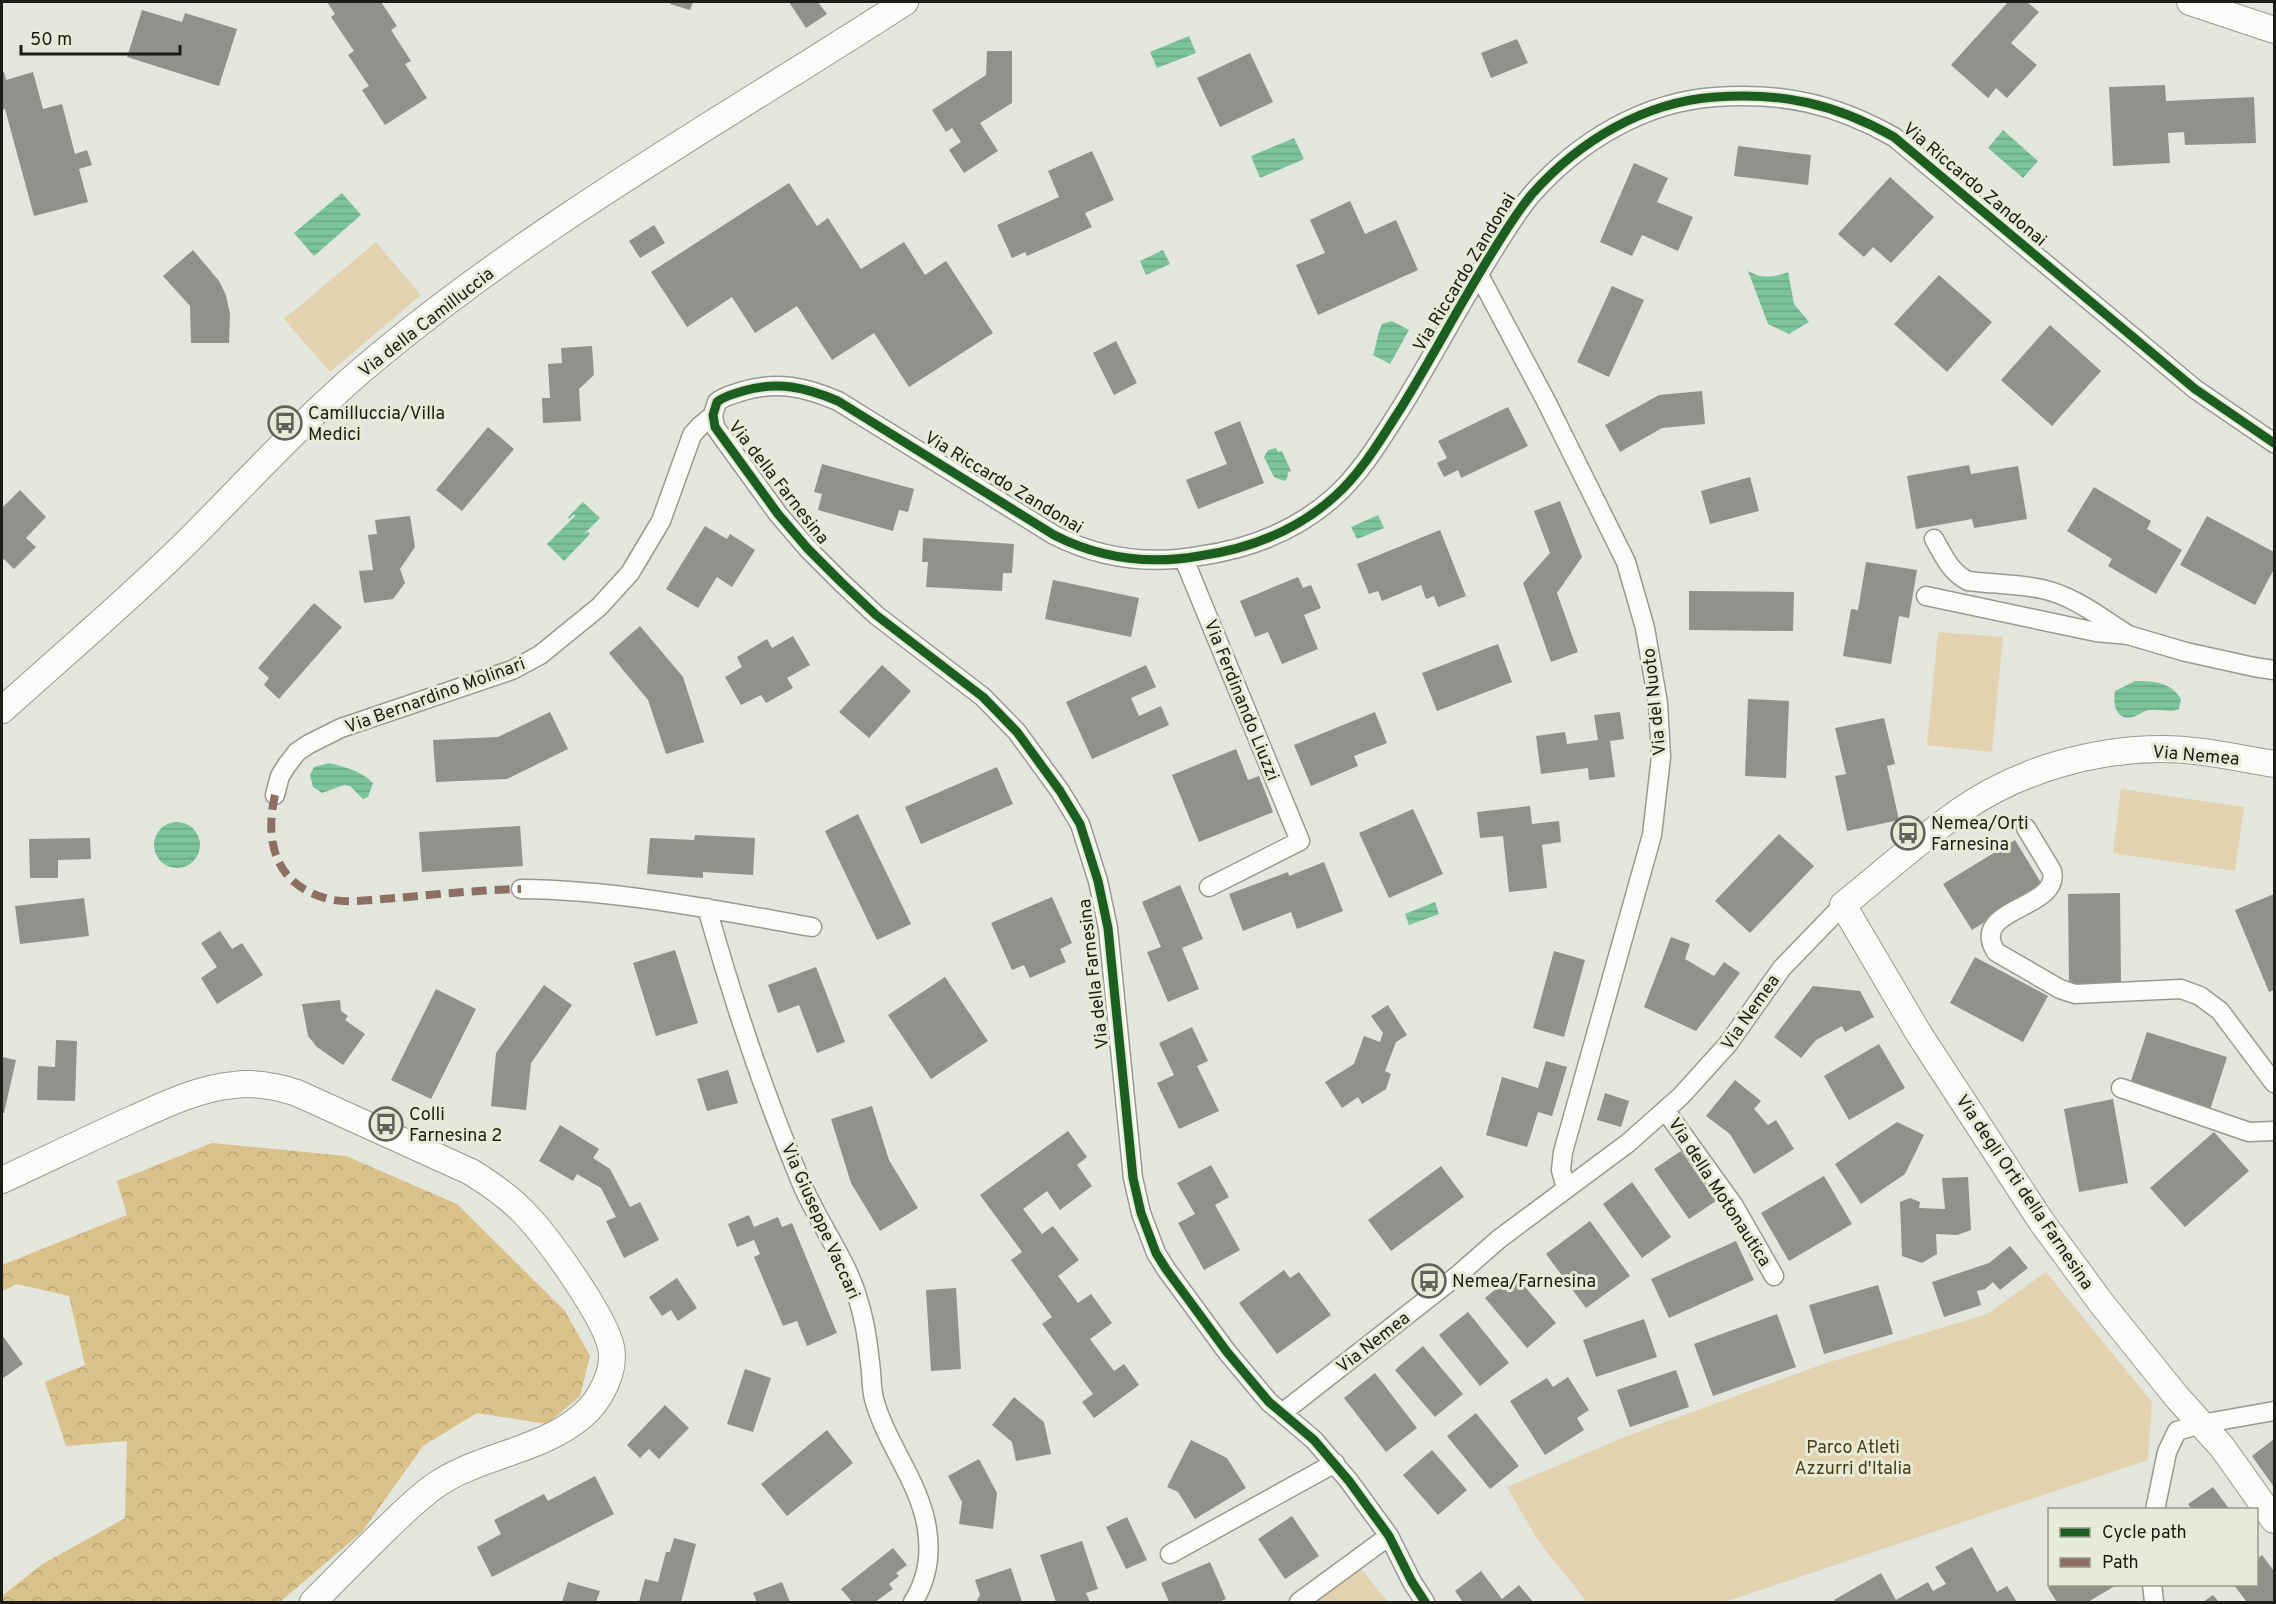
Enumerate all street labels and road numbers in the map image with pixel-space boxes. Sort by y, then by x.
street label: Via Riccardo Zandonai [1897,118,2051,252]
street label: Via Riccardo Zandonai [1409,189,1522,356]
street label: Via della Camilluccia [355,263,499,383]
street label: Via della Farnesina [722,416,833,549]
street label: Via Riccardo Zandonai [920,427,1087,540]
street label: Via Ferdinando Liuzzi [1198,617,1283,785]
street label: Via del Nuoto [1638,647,1673,757]
street label: Via Bernardino Molinari [342,653,529,740]
street label: Via Nemea [2151,741,2240,772]
street label: Via della Farnesina [1074,898,1115,1050]
street label: Via Nemea [1717,971,1786,1055]
street label: Via degli Orti della Farnesina [1950,1091,2098,1295]
street label: Via della Motonautica [1662,1114,1776,1272]
street label: Via Giuseppe Vaccari [775,1140,864,1303]
street label: Via Nemea [1332,1307,1415,1379]

